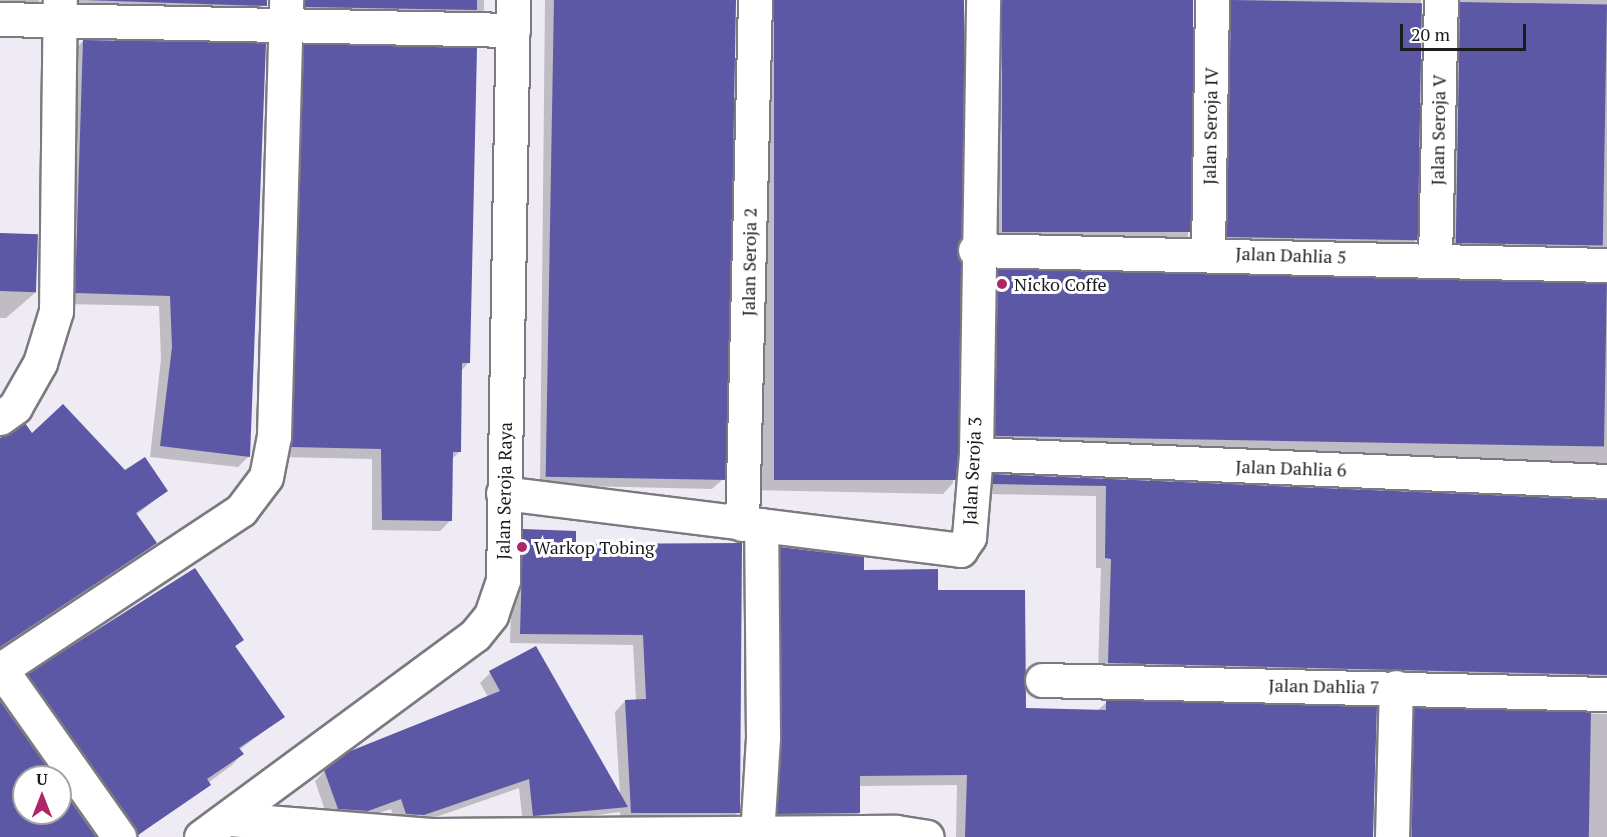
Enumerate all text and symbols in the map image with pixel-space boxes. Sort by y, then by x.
scale bar [1403,12,1529,50]
text: 20 m [1411,22,1450,46]
street label: Jalan Seroja IV [1198,67,1222,185]
street label: Jalan Seroja V [1426,74,1450,186]
street label: Jalan Seroja 2 [737,208,761,316]
street label: Jalan Dahlia 5 [1235,242,1347,268]
place label: Nicko Coffe [1014,273,1107,295]
marker: Nicko Coffe [995,277,1009,291]
street label: Jalan Seroja 3 [958,416,986,526]
street label: Jalan Seroja Raya [492,422,516,560]
street label: Jalan Dahlia 6 [1235,455,1347,481]
place label: Warkop Tobing [534,536,655,558]
marker: Warkop Tobing [515,540,529,554]
street label: Jalan Dahlia 7 [1268,674,1380,698]
north arrow [12,765,72,825]
text: U [36,768,48,790]

